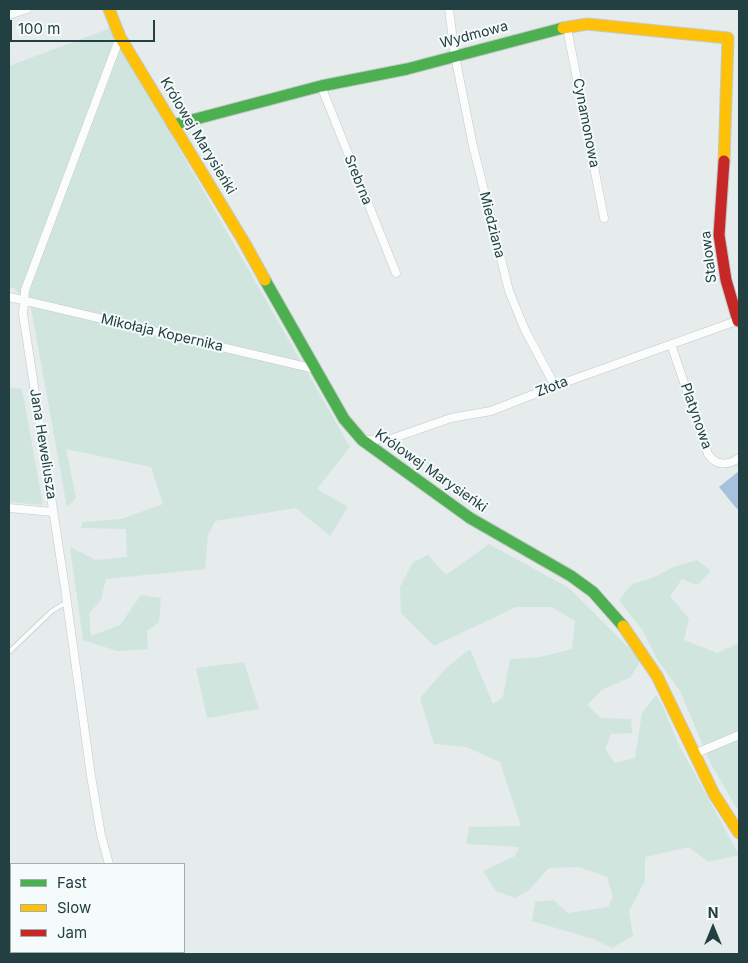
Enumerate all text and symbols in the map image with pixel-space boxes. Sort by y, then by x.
scale bar [12,10,158,42]
street label: Wydmowa [438,18,510,52]
text: 100 m [18,19,60,38]
street label: Królowej Marysieńki [156,75,240,197]
street label: Cynamonowa [569,77,603,169]
street label: Srebrna [340,153,376,207]
street label: Miedziana [476,190,508,260]
street label: Stalowa [697,230,721,284]
street label: Mikołaja Kopernika [99,311,225,355]
street label: Złota [534,373,570,401]
street label: Platynowa [677,381,715,451]
street label: Jana Heweliusza [26,388,60,500]
street label: Królowej Marysieńki [372,426,490,516]
legend [10,863,185,953]
text: Fast [57,873,87,892]
text: Slow [57,898,91,917]
north arrow [688,903,738,953]
text: N [708,904,718,921]
text: Jam [57,923,87,942]

